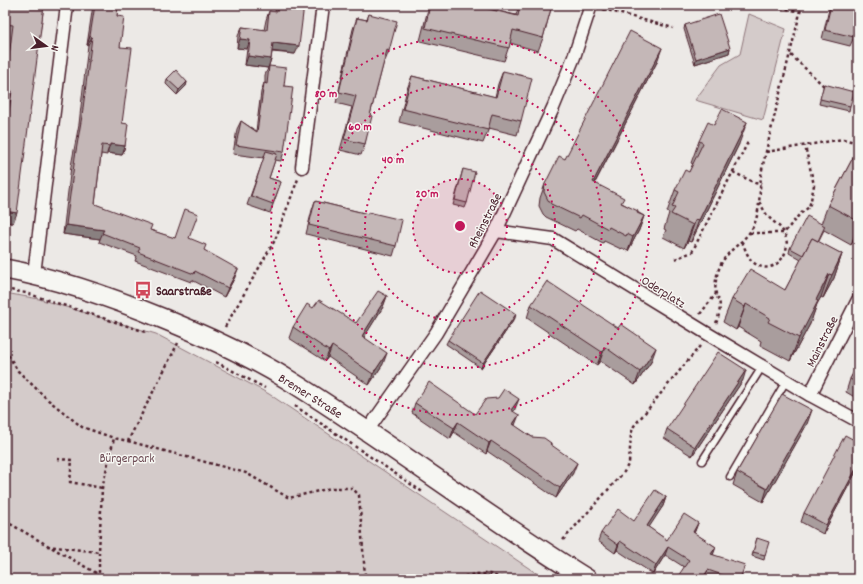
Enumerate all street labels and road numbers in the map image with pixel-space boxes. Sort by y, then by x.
street label: Rheinstraße [464,190,508,252]
street label: Oderplatz [637,272,689,314]
street label: Mainstraße [802,313,844,371]
street label: Bremer Straße [274,370,346,425]

